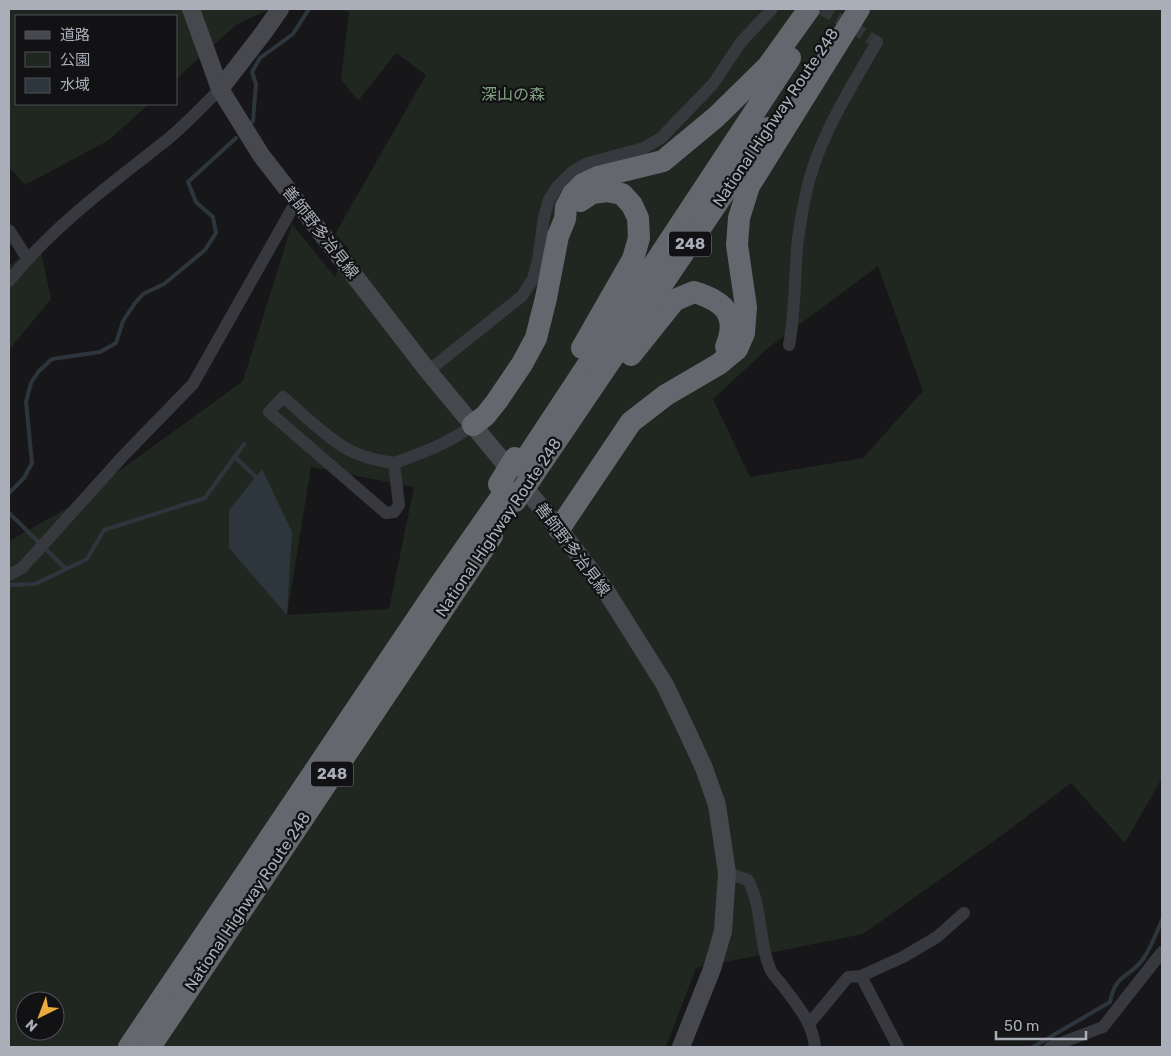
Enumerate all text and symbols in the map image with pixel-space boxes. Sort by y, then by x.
legend [15,15,178,105]
street label: National Highway Route 248 [708,24,842,210]
text: 道路 [60,26,90,44]
text: 公園 [60,51,90,69]
text: 水域 [60,76,90,94]
park label: 深山の森 [481,85,545,104]
street label: 善師野多治見線 [279,182,363,282]
road number: 248 [669,232,711,256]
street label: National Highway Route 248 [431,434,565,620]
street label: 善師野多治見線 [531,499,614,600]
road number: 248 [311,762,353,786]
street label: National Highway Route 248 [180,808,314,994]
north arrow [15,991,65,1041]
scale bar [996,1008,1086,1040]
text: N [22,1016,41,1035]
text: 50 m [1004,1017,1039,1035]

